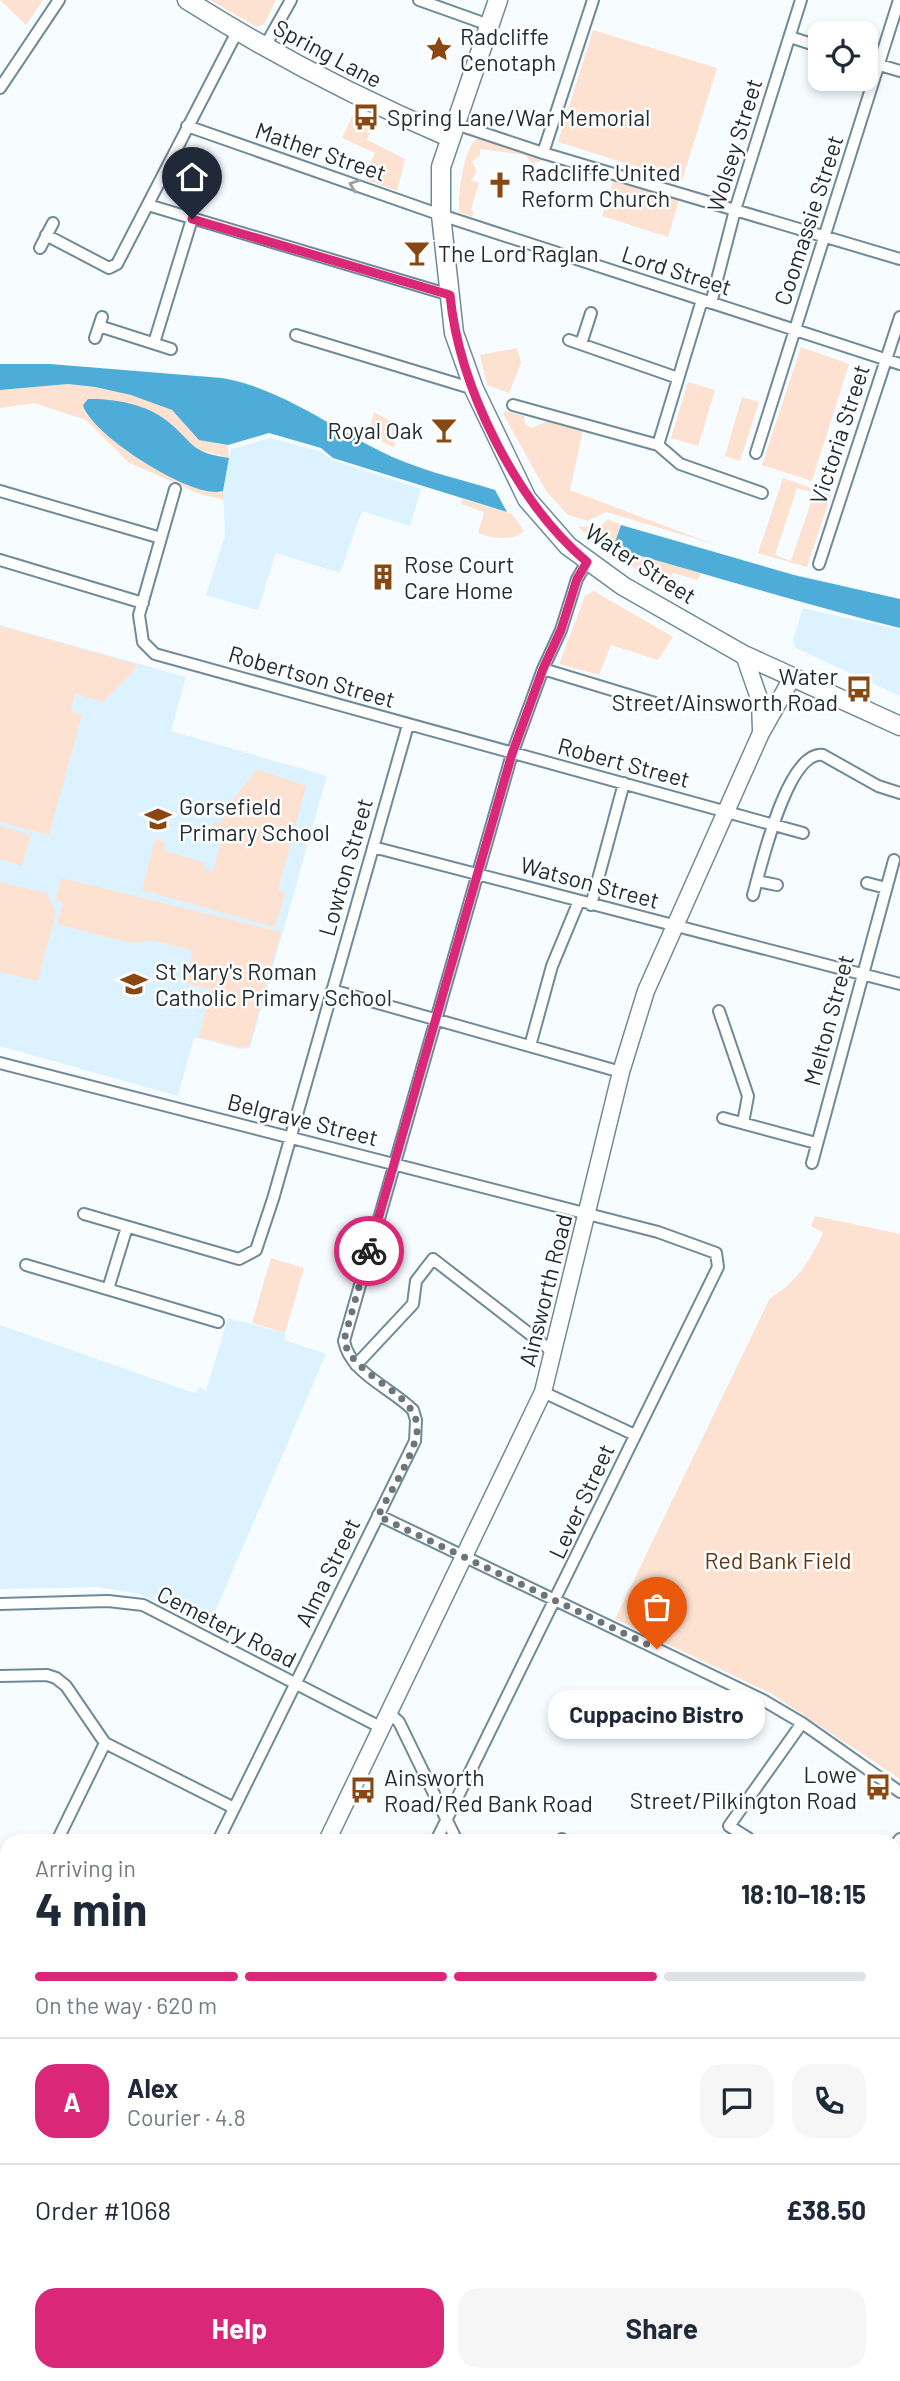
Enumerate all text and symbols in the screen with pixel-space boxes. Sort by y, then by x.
street label: Spring Lane [269,13,387,93]
map controls [808,21,878,91]
button: locate [808,21,878,91]
place label: Radcliffe Cenotaph [460,22,556,76]
place icon: Radcliffe Cenotaph [424,34,454,64]
street label: Wolsey Street [700,75,768,215]
bus stop icon: Spring Lane/War Memorial [351,102,381,132]
place label: Spring Lane/War Memorial [387,103,650,131]
street label: Mather Street [252,116,390,186]
street label: Coomassie Street [767,131,849,309]
pin [162,147,222,219]
icon: home [173,158,211,196]
place label: Radcliffe United Reform Church [521,158,681,212]
church icon: Radcliffe United Reform Church [485,170,515,200]
one-way arrow [348,179,360,193]
bar icon: The Lord Raglan [402,238,432,268]
place label: The Lord Raglan [438,239,599,267]
street label: Lord Street [619,239,735,301]
street label: Victoria Street [803,361,875,507]
bar icon: Royal Oak [429,415,459,445]
place label: Royal Oak [328,416,423,444]
street label: Water Street [580,517,702,609]
place label: Rose Court Care Home [404,550,514,604]
building icon: Rose Court Care Home [368,562,398,592]
street label: Robertson Street [226,639,398,713]
place label: Water Street/Ainsworth Road [612,662,839,716]
bus stop icon: Water Street/Ainsworth Road [844,674,874,704]
street label: Robert Street [555,731,693,793]
place label: Gorsefield Primary School [179,792,330,846]
street label: Lowton Street [312,795,378,939]
school or university icon: Gorsefield Primary School [143,804,173,834]
street label: Watson Street [518,850,662,914]
street label: Melton Street [797,951,859,1089]
place label: St Mary's Roman Catholic Primary School [155,957,392,1011]
school or university icon: St Mary's Roman Catholic Primary School [119,969,149,999]
street label: Belgrave Street [225,1087,381,1151]
street label: Ainsworth Road [513,1211,577,1369]
courier [334,1216,404,1286]
icon: bike [350,1232,388,1270]
street label: Lever Street [542,1439,620,1563]
street label: Alma Street [289,1513,365,1631]
park label: Red Bank Field [705,1546,852,1574]
pin [627,1577,687,1649]
street label: Cemetery Road [153,1579,301,1673]
icon: bag [638,1588,676,1626]
callout: Cuppacino Bistro [548,1691,766,1740]
text: Cuppacino Bistro [569,1700,744,1728]
place label: Lowe Street/Pilkington Road [630,1760,857,1814]
place label: Ainsworth Road/Red Bank Road [384,1763,593,1817]
bus stop icon: Lowe Street/Pilkington Road [863,1772,893,1802]
bus stop icon: Ainsworth Road/Red Bank Road [348,1775,378,1805]
text: Arriving in [35,1854,136,1882]
text: 18:10–18:15 [741,1878,866,1909]
text: 4 min [35,1880,147,1935]
text: On the way · 620 m [35,1991,217,2019]
button: chat [700,2064,774,2138]
button: phone [792,2064,866,2138]
text: Alex [127,2072,178,2103]
text: A [63,2086,81,2117]
text: Courier · 4.8 [127,2103,246,2131]
text: Order #1068 [35,2194,171,2225]
text: £38.50 [786,2194,866,2225]
button: Help [35,2288,444,2368]
button: Share [458,2288,866,2368]

